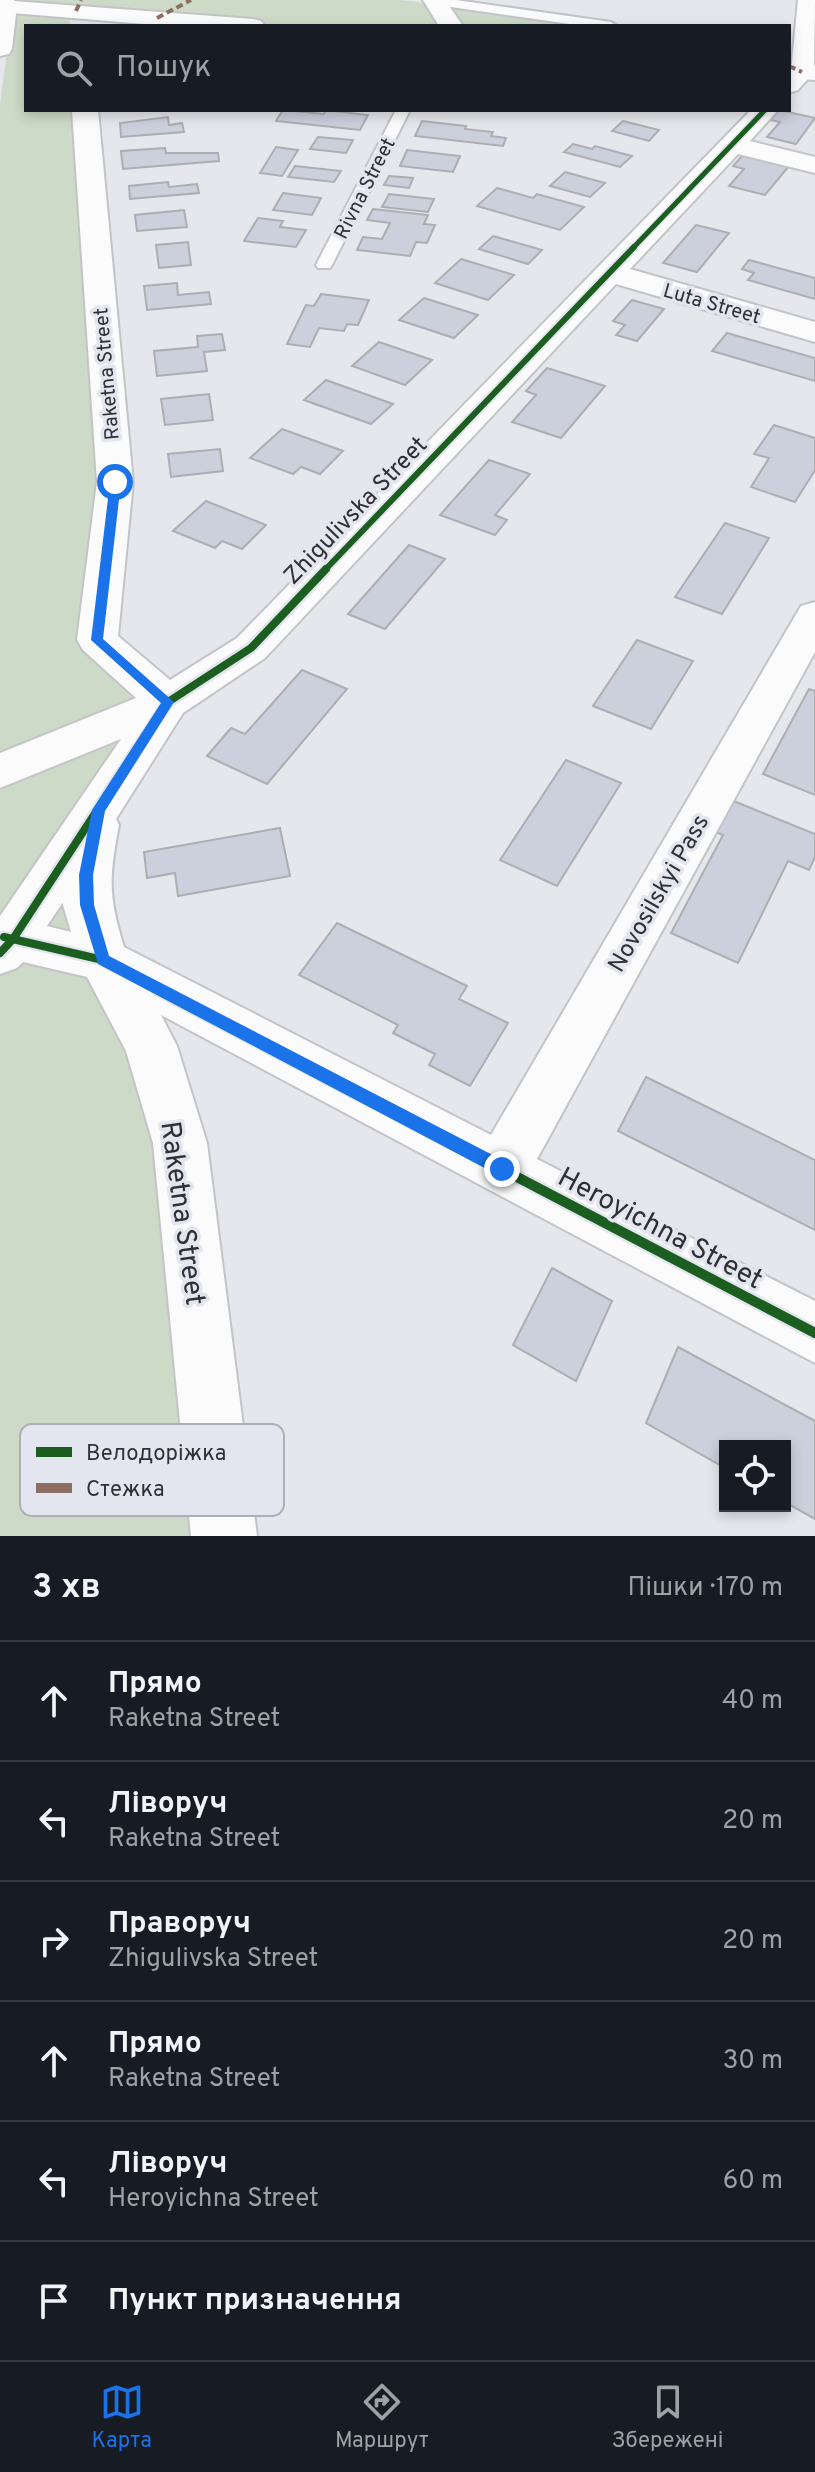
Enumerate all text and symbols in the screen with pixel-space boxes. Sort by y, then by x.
search box [24,24,791,112]
icon: search [52,46,96,90]
text: Пошук [116,50,211,87]
street label: Rivna Street [329,134,402,244]
street label: Luta Street [660,279,763,331]
street label: Raketna Street [89,307,127,441]
street label: Zhigulivska Street [278,431,435,592]
route start [97,464,133,500]
street label: Novosilskyi Pass [602,810,717,978]
street label: Raketna Street [150,1119,212,1308]
route end [484,1151,520,1187]
street label: Heroyichna Street [551,1160,768,1299]
legend [20,1424,284,1516]
map controls [719,1440,791,1512]
button: locate [719,1440,791,1512]
text: Велодоріжка [86,1441,226,1468]
text: Стежка [86,1477,165,1504]
text: 3 хв [32,1567,101,1610]
text: Пішки · 170 m [628,1572,783,1605]
text: Прямо [108,1666,202,1703]
icon: ahead [32,1679,76,1723]
text: 40 m [722,1685,783,1718]
text: Raketna Street [108,1703,280,1736]
text: Ліворуч [108,1786,227,1823]
icon: left [32,1799,76,1843]
text: 20 m [722,1805,783,1838]
text: Raketna Street [108,1823,280,1856]
text: Праворуч [108,1906,251,1943]
icon: right [32,1919,76,1963]
text: 20 m [722,1925,783,1958]
text: Zhigulivska Street [108,1943,318,1976]
text: Прямо [108,2026,202,2063]
icon: ahead [32,2039,76,2083]
text: 30 m [723,2045,783,2078]
text: Raketna Street [108,2063,280,2096]
text: Ліворуч [108,2146,227,2183]
icon: left [32,2159,76,2203]
text: 60 m [723,2165,783,2198]
text: Heroyichna Street [108,2183,319,2216]
icon: arrive [32,2279,76,2323]
text: Пункт призначення [108,2283,401,2320]
tab: Карта [92,2380,152,2455]
tab: Маршрут [335,2380,429,2455]
tab: Збережені [612,2380,723,2455]

